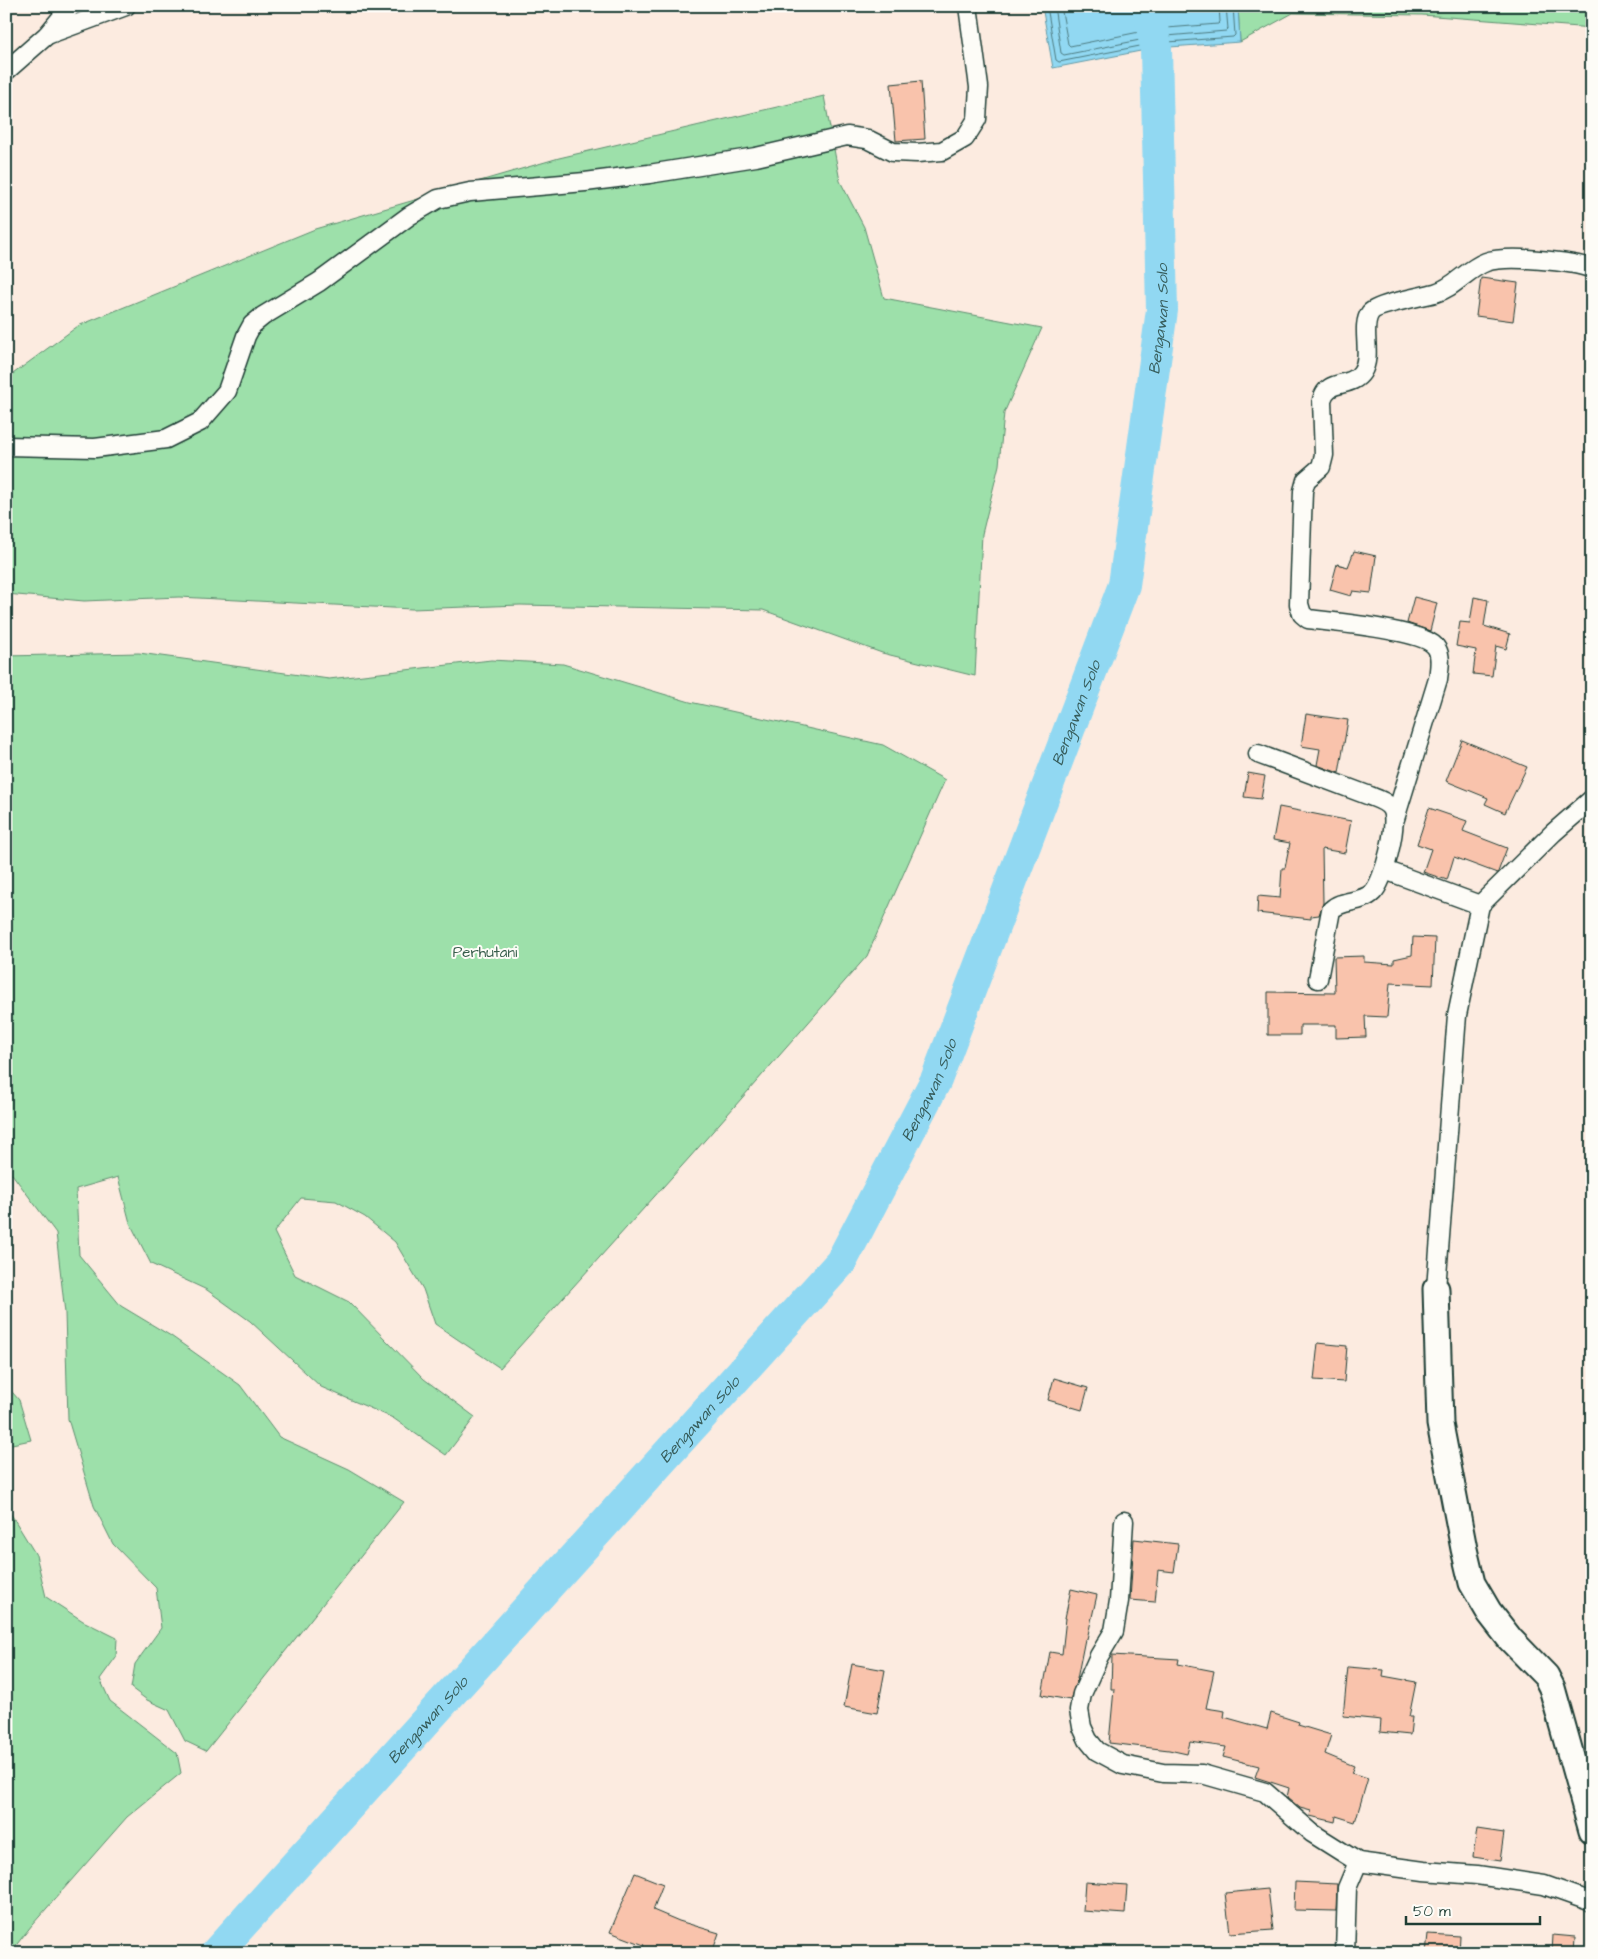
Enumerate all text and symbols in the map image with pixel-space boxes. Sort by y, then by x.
water label: Bengawan Solo [1143,263,1174,376]
water label: Bengawan Solo [1047,656,1107,769]
park label: Perhutani [453,942,518,963]
water label: Bengawan Solo [896,1035,963,1145]
water label: Bengawan Solo [654,1371,746,1468]
water label: Bengawan Solo [383,1671,474,1768]
scale bar [1406,1894,1539,1926]
text: 50 m [1413,1901,1451,1922]

